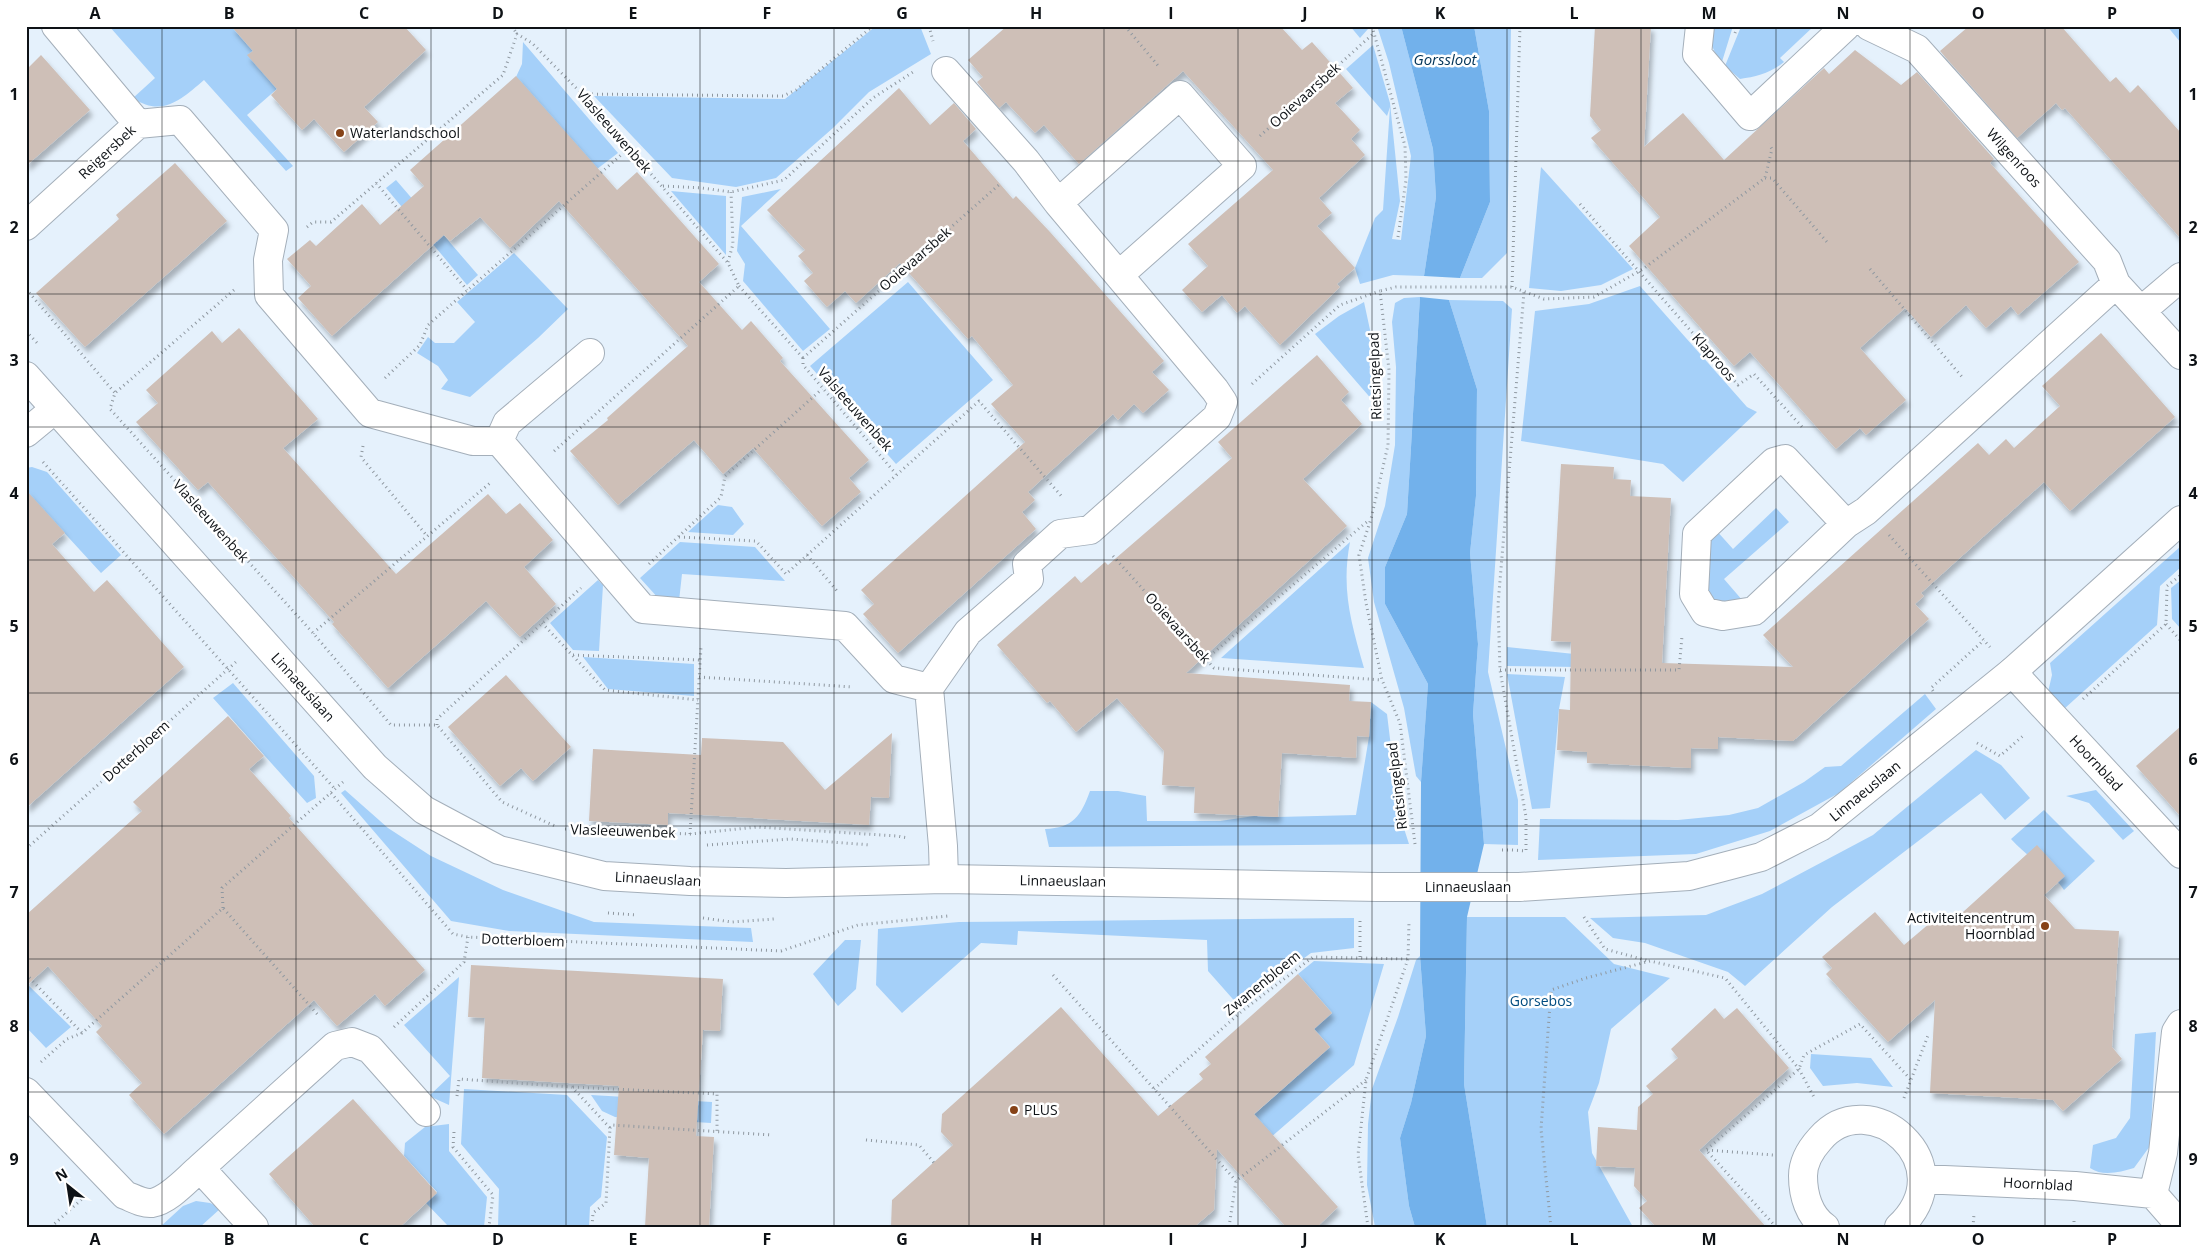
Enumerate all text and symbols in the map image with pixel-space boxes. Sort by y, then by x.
text: A [89,2,101,24]
text: B [224,2,234,24]
text: C [359,2,369,24]
text: D [492,2,504,24]
text: E [629,2,638,24]
text: F [763,2,771,24]
text: G [896,2,908,24]
text: H [1030,2,1042,24]
text: I [1168,2,1174,24]
text: J [1300,2,1308,24]
text: K [1435,2,1446,24]
text: L [1569,2,1579,24]
text: M [1701,2,1717,24]
text: N [1836,2,1850,24]
text: O [1972,2,1984,24]
text: P [2107,2,2117,24]
water label: Gorssloot [1413,49,1478,69]
street label: Ooievaarsbek [1265,57,1345,132]
text: 1 [9,83,19,105]
text: 1 [2188,83,2198,105]
street label: Vlasleeuwenbek [573,85,656,177]
street label: Reigersbek [74,120,140,183]
place label: Waterlandschool [350,123,460,142]
street label: Wilgenroos [1983,124,2046,191]
marker: Waterlandschool [334,127,346,139]
text: 2 [9,216,19,238]
text: 2 [2188,216,2198,238]
street label: Ooievaarsbek [875,222,955,295]
street label: Klaproos [1688,329,1741,385]
street label: Rietsingelpad [1363,332,1386,420]
text: 3 [9,349,19,371]
text: 3 [2188,349,2198,371]
street label: Valsleeuwenbek [814,363,897,455]
street label: Vlasleeuwenbek [169,475,254,567]
text: 4 [9,482,19,504]
text: 4 [2188,482,2198,504]
street label: Ooievaarsbek [1141,588,1216,668]
text: 5 [9,615,19,637]
text: 5 [2188,615,2198,637]
street label: Linnaeuslaan [267,648,339,725]
street label: Dotterbloem [98,716,173,786]
street label: Hoornblad [2066,731,2127,795]
street label: Rietsingelpad [1382,741,1411,831]
text: 6 [9,748,19,770]
text: 6 [2188,748,2198,770]
street label: Linnaeuslaan [1825,756,1904,825]
street label: Vlasleeuwenbek [570,819,677,842]
street label: Linnaeuslaan [614,867,702,890]
street label: Linnaeuslaan [1020,870,1106,891]
street label: Linnaeuslaan [1425,877,1511,896]
text: 7 [9,881,19,903]
text: 7 [2188,881,2198,903]
place label: Activiteitencentrum Hoornblad [1907,908,2035,943]
marker: Activiteitencentrum Hoornblad [2039,920,2051,932]
street label: Dotterbloem [481,929,565,950]
street label: Zwanenbloem [1220,946,1304,1019]
park label: Gorsebos [1510,991,1573,1010]
text: 8 [9,1015,19,1037]
text: 8 [2188,1015,2198,1037]
place label: PLUS [1024,1100,1058,1119]
marker: PLUS [1008,1104,1020,1116]
text: 9 [9,1148,19,1170]
text: 9 [2188,1148,2198,1170]
north arrow [42,1160,92,1210]
text: N [52,1163,71,1185]
street label: Hoornblad [2003,1172,2073,1195]
text: A [89,1228,101,1250]
text: B [224,1228,234,1250]
text: C [359,1228,369,1250]
text: D [492,1228,504,1250]
text: E [629,1228,638,1250]
text: F [763,1228,771,1250]
text: G [896,1228,908,1250]
text: H [1030,1228,1042,1250]
text: I [1168,1228,1174,1250]
text: J [1300,1228,1308,1250]
text: K [1435,1228,1446,1250]
text: L [1569,1228,1579,1250]
text: M [1701,1228,1717,1250]
text: N [1836,1228,1850,1250]
text: O [1972,1228,1984,1250]
text: P [2107,1228,2117,1250]

